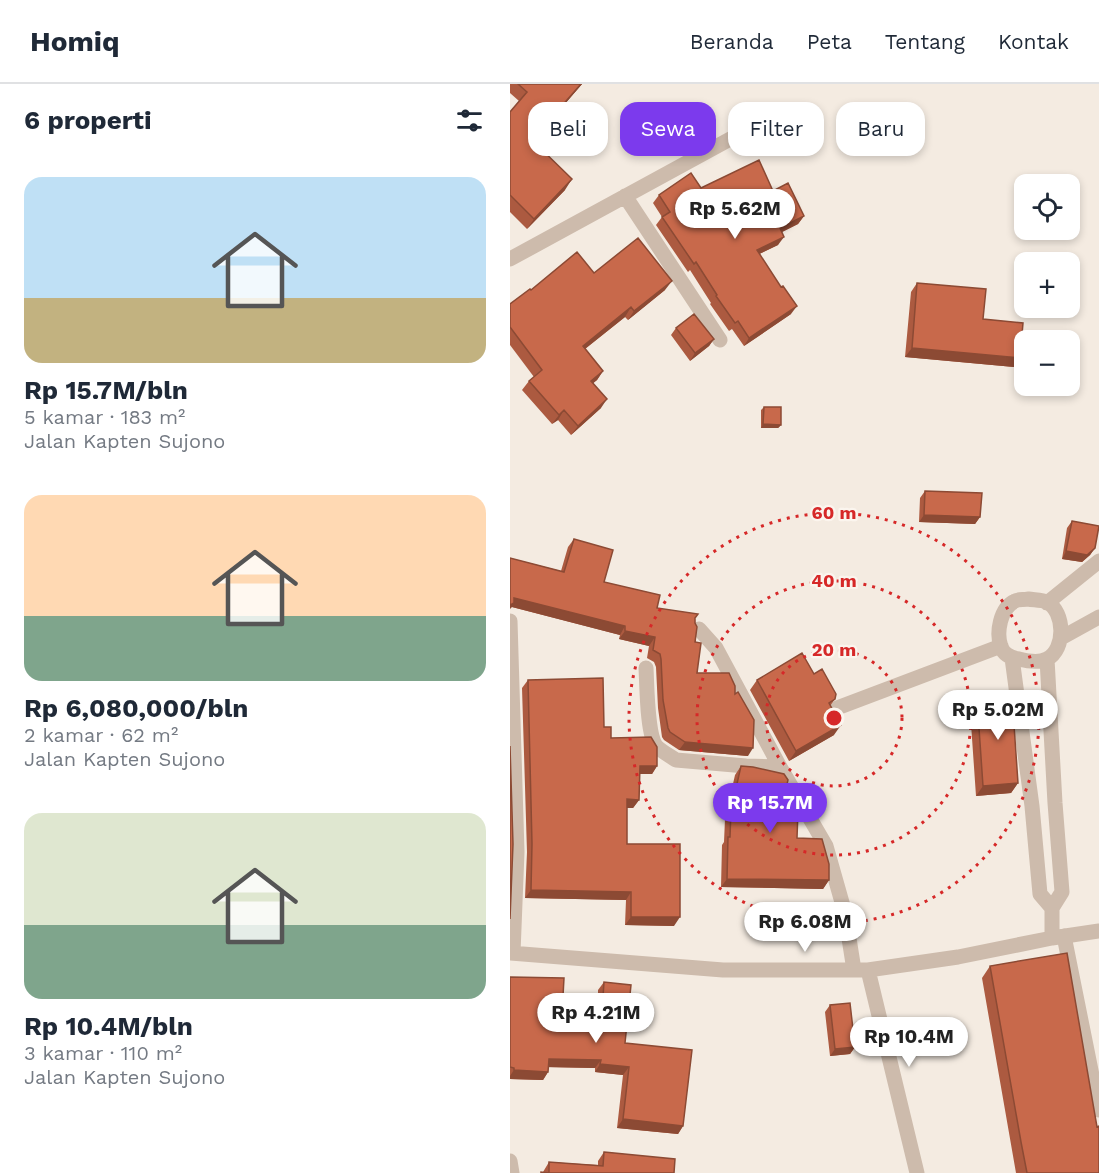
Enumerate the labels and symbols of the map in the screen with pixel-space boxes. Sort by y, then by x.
pin: Rp 5.62M [673,189,797,240]
text: 60 m [812,502,856,523]
text: 40 m [811,570,857,591]
text: 20 m [812,639,856,660]
pin: Rp 5.02M [936,690,1060,741]
centre of rings [824,708,844,728]
pin: Rp 15.7M [708,783,832,834]
pin: Rp 6.08M [743,902,867,953]
pin: Rp 4.21M [534,993,658,1044]
pin: Rp 10.4M [847,1017,971,1068]

